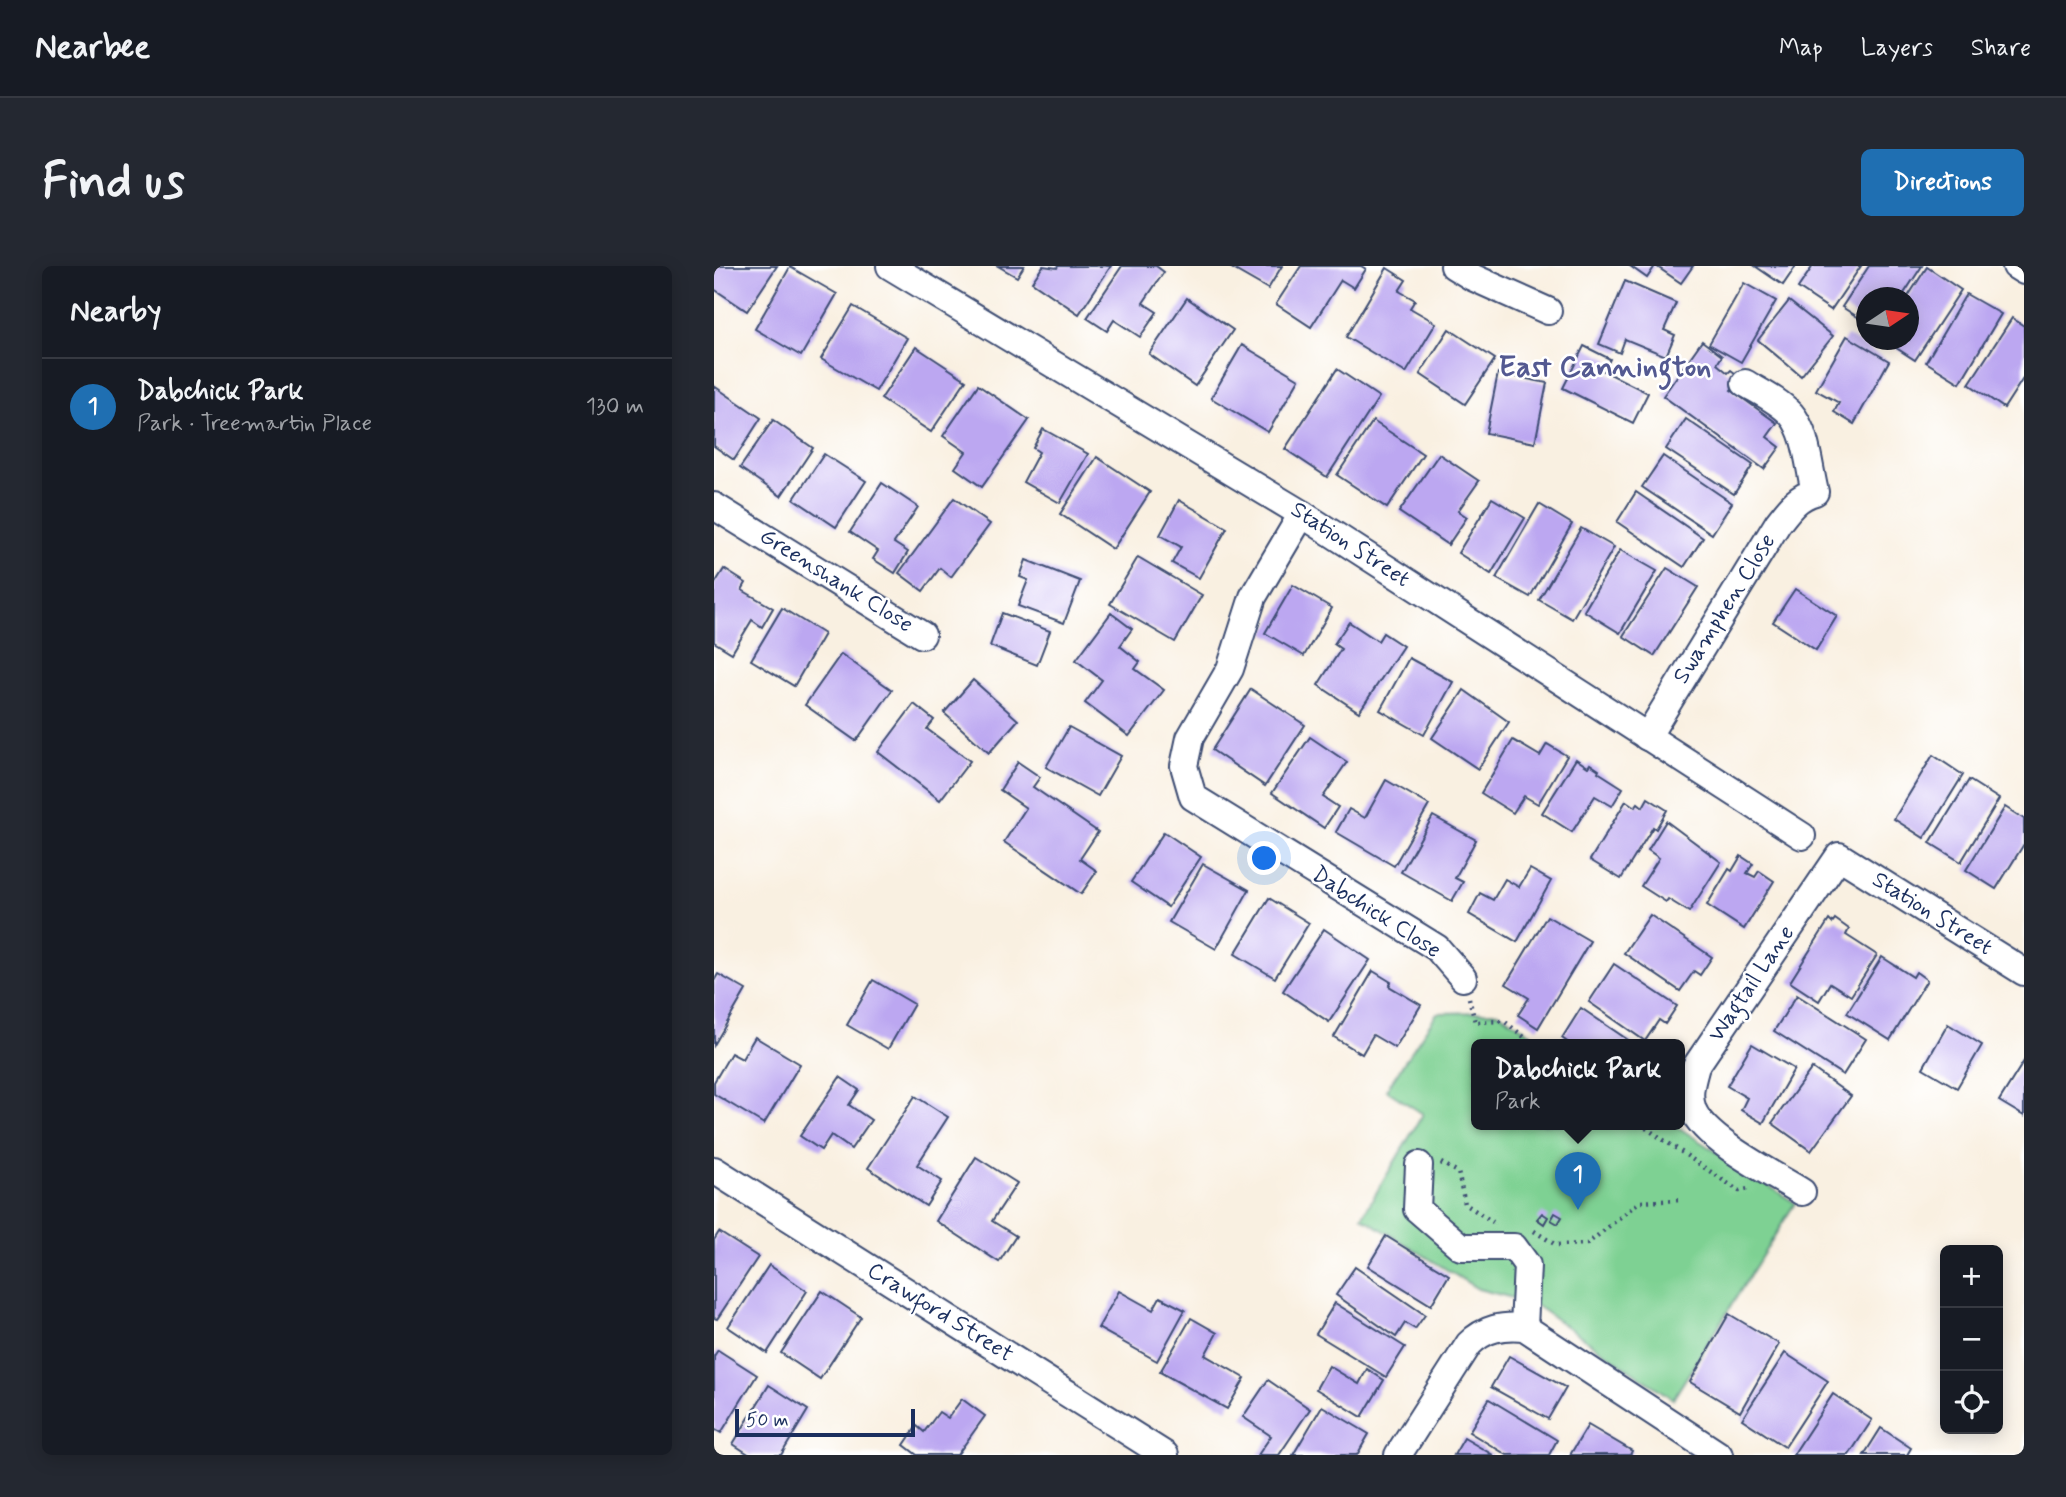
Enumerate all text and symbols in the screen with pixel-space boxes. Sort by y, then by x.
text: Nearbee [35,26,150,70]
text: Map [1779,33,1823,64]
text: Layers [1861,33,1933,64]
text: Share [1971,33,2031,64]
button: Directions [1861,149,2024,216]
text: Find us [42,150,185,215]
north arrow [1856,287,1919,350]
text: Nearby [70,292,161,331]
district label: East Cannington [1499,348,1711,391]
text: Dabchick Park [137,375,304,409]
text: 1 [88,392,98,422]
text: 130 m [586,392,644,422]
text: Park · Treemartin Place [137,409,372,439]
street label: Station Street [1285,495,1415,595]
street label: Greenshank Close [754,522,918,640]
street label: Swamphen Close [1667,528,1783,690]
your location [1247,841,1281,875]
street label: Dabchick Close [1306,860,1446,966]
street label: Station Street [1866,865,1998,963]
street label: Wagtail Lane [1702,920,1804,1049]
popup [1471,1039,1685,1130]
text: Dabchick Park [1495,1053,1661,1087]
text: Park [1495,1087,1540,1117]
pin: 1 [1555,1152,1601,1210]
map controls [1940,1245,2003,1434]
button: + [1940,1245,2003,1308]
street label: Crawford Street [861,1256,1019,1371]
button: − [1940,1308,2003,1371]
button: locate [1940,1371,2003,1434]
scale bar [735,1406,915,1438]
text: 50 m [746,1408,789,1433]

